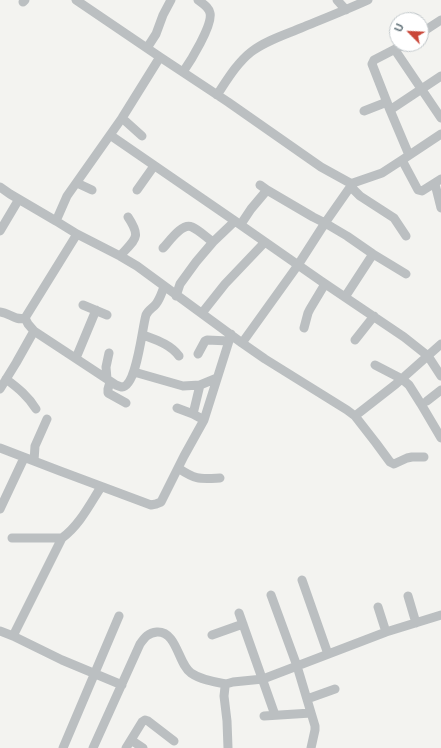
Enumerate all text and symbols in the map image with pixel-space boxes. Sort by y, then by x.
north arrow [389,12,429,52]
text: U [390,20,407,34]

